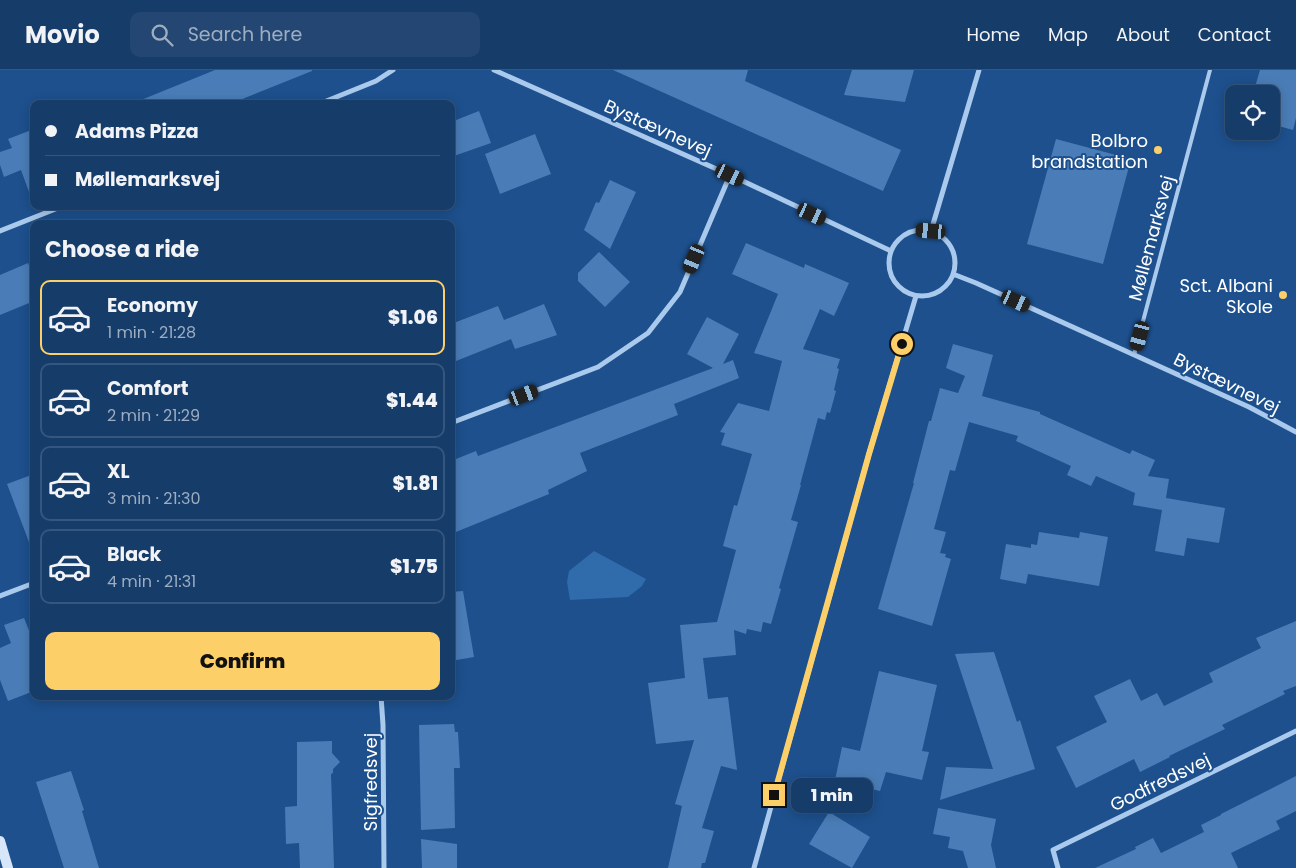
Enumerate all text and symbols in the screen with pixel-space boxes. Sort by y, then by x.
search box [130,12,480,57]
text: Movio [25,18,100,51]
icon: search [148,21,176,49]
text: Search here [188,21,302,48]
text: Home [966,22,1020,47]
text: Map [1048,22,1088,47]
text: About [1116,22,1170,47]
text: Contact [1198,22,1271,47]
map controls [1225,85,1280,140]
button: locate [1225,85,1280,140]
street label: Bystævnevej [600,93,716,163]
text: Adams Pizza [75,118,199,145]
place label: Bolbro brandstation [1031,128,1148,174]
marker: Bolbro brandstation [1152,144,1164,156]
car [713,162,746,188]
text: Møllemarksvej [75,166,220,193]
street label: Møllemarksvej [1122,173,1180,303]
car [795,201,828,227]
car [915,222,946,240]
text: Choose a ride [45,234,199,265]
car [681,242,706,276]
place label: Sct. Albani Skole [1180,273,1273,319]
car [999,288,1032,314]
marker: Sct. Albani Skole [1277,289,1289,301]
text: Economy [107,292,198,319]
icon: car [47,295,92,340]
text: $1.06 [388,304,438,331]
car [1128,320,1151,352]
text: 1 min · 21:28 [107,321,196,344]
route start [891,333,913,355]
street label: Bystævnevej [1170,346,1284,420]
text: Comfort [107,375,189,402]
icon: car [47,378,92,423]
car [507,383,540,407]
text: $1.44 [386,387,438,414]
text: 2 min · 21:29 [107,404,200,427]
text: XL [107,458,130,485]
icon: car [47,461,92,506]
text: $1.81 [393,470,438,497]
text: 3 min · 21:30 [107,487,201,510]
text: Black [107,541,161,568]
icon: car [47,544,92,589]
text: $1.75 [390,553,438,580]
text: 4 min · 21:31 [107,570,196,593]
button: Confirm [45,632,440,690]
street label: Sigfredsvej [358,733,383,831]
street label: Godfredsvej [1106,747,1214,817]
callout: 1 min [792,778,874,812]
route end [763,784,785,806]
text: 1 min [811,784,853,807]

